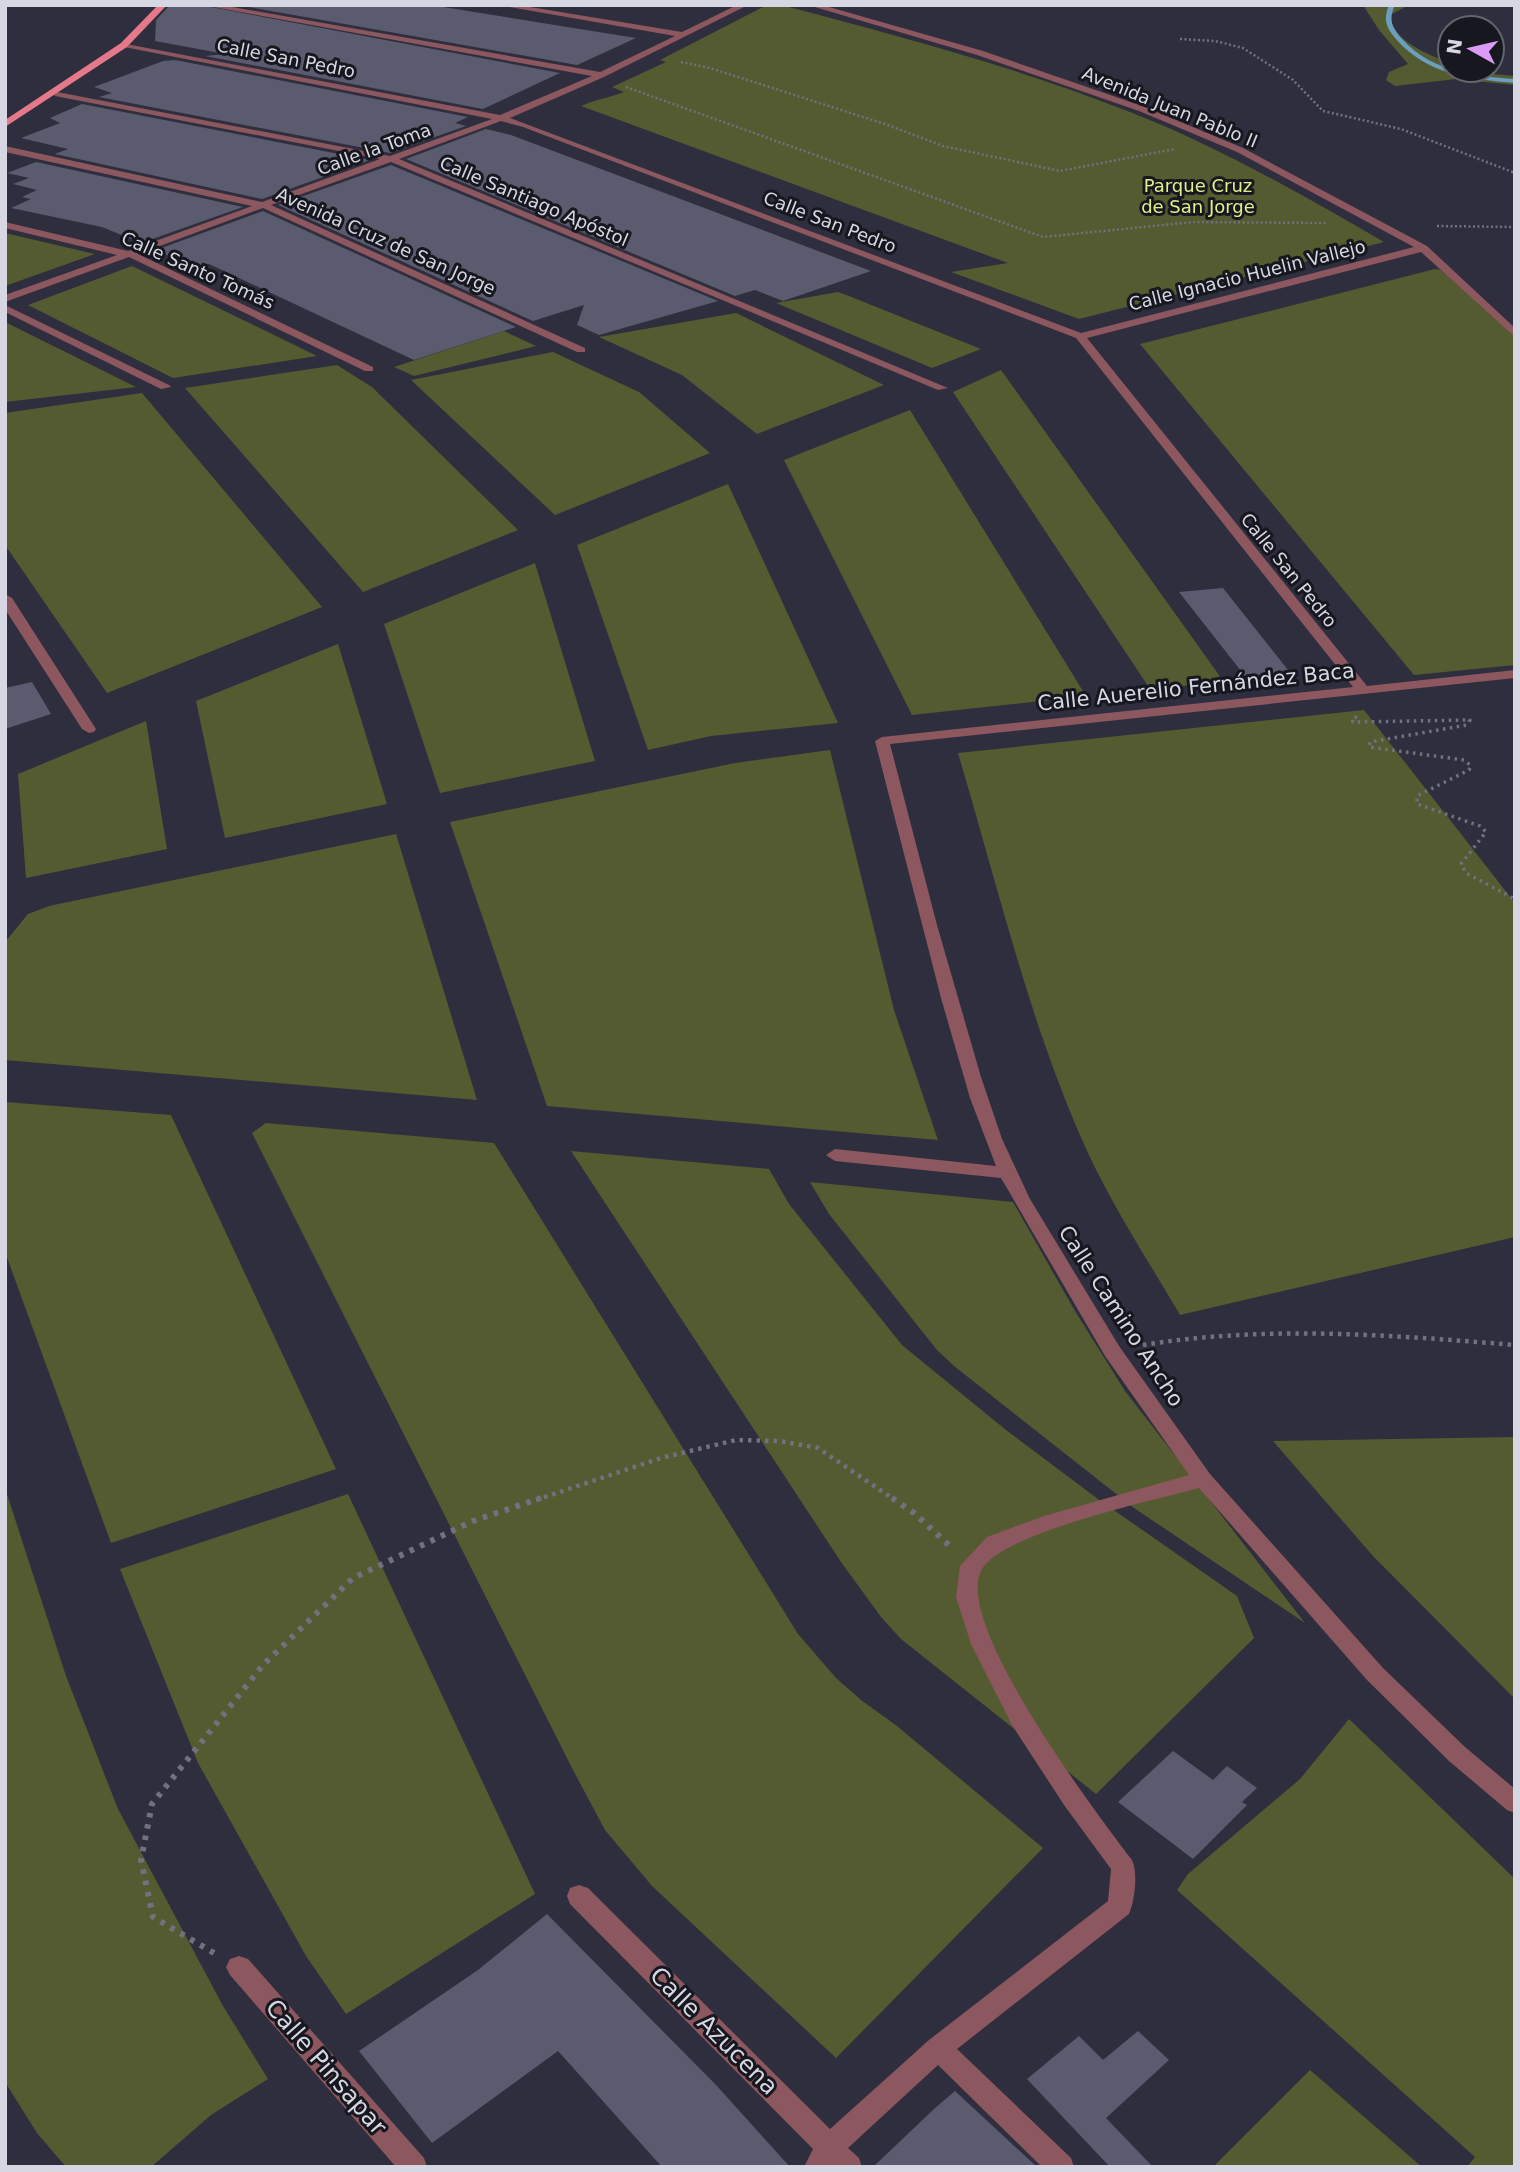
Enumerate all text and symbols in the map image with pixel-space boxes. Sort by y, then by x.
north arrow [1436,14,1506,84]
street label: Calle San Pedro [215,34,357,82]
text: N [1442,37,1466,56]
street label: Avenida Juan Pablo II [1079,62,1261,152]
street label: Calle la Toma [314,119,434,179]
street label: Calle Santiago Apóstol [437,152,631,250]
park label: Parque Cruz de San Jorge [1141,175,1255,217]
street label: Avenida Cruz de San Jorge [273,183,499,299]
street label: Calle San Pedro [761,187,899,257]
street label: Calle Santo Tomás [118,227,278,313]
street label: Calle Ignacio Huelin Vallejo [1126,235,1368,315]
street label: Calle San Pedro [1237,509,1341,631]
street label: Calle Auerelio Fernández Baca [1036,658,1356,716]
street label: Calle Camino Ancho [1054,1221,1188,1411]
street label: Calle Azucena [644,1961,784,2101]
street label: Calle Pinsapar [260,1994,392,2140]

